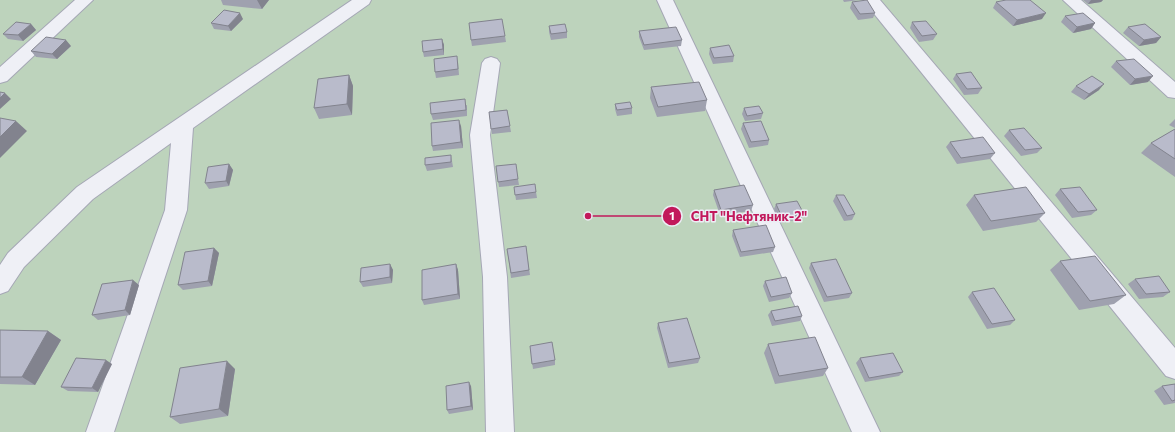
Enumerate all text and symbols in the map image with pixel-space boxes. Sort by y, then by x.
callout: СНТ "Нефтяник-2" [662,204,815,228]
text: 1 [669,208,675,222]
text: СНТ "Нефтяник-2" [691,208,808,224]

